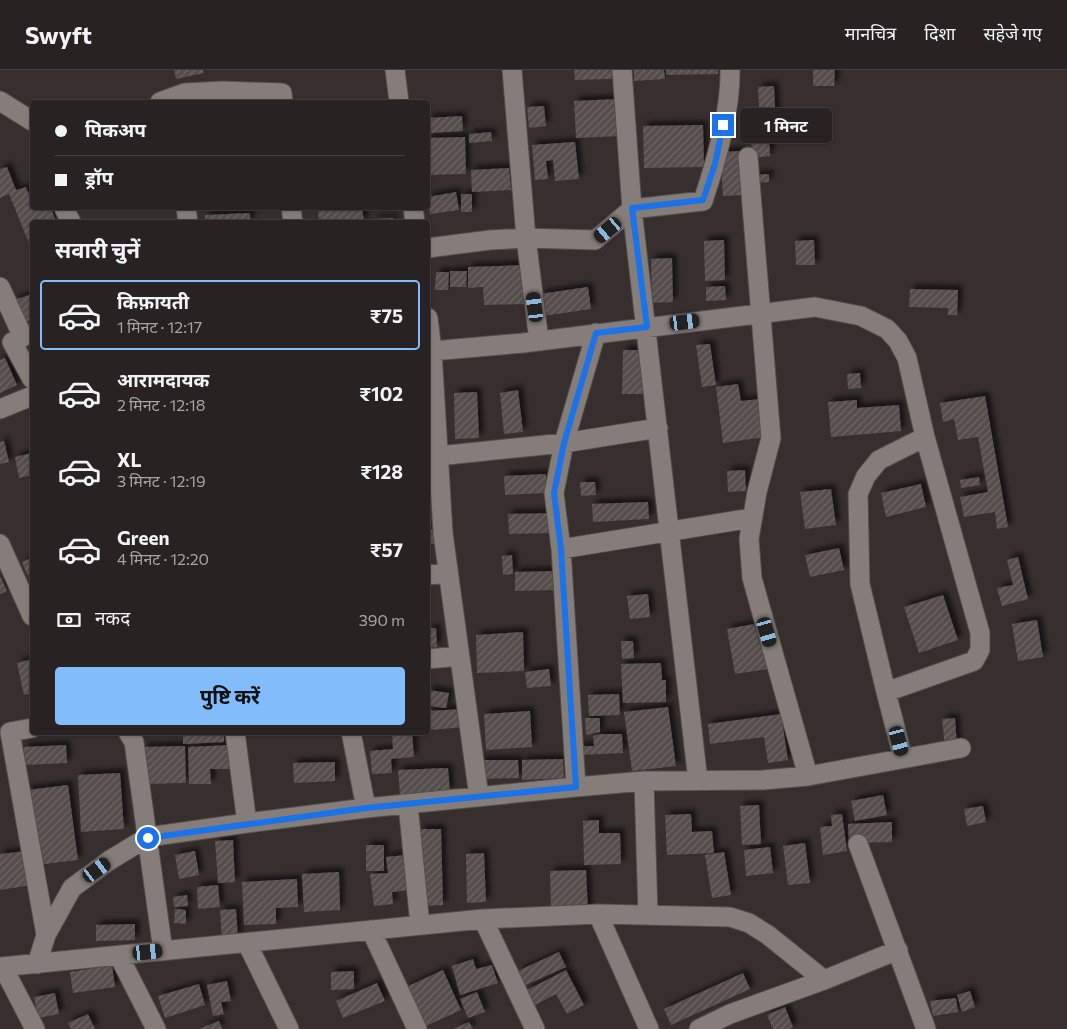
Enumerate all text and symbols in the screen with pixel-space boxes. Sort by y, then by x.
text: Swyft [25,20,92,49]
text: मानचित्र [845,22,896,44]
text: दिशा [924,22,955,44]
text: सहेजे गए [983,22,1042,44]
callout: 1 मिनट [740,108,833,142]
route end [712,114,734,136]
text: 1 मिनट [764,116,808,135]
text: पिकअप [85,118,146,141]
text: ड्रॉप [85,166,113,189]
car [591,215,624,245]
text: सवारी चुनें [55,236,140,263]
text: किफ़ायती [117,290,189,313]
car [525,291,544,323]
icon: car [57,293,102,338]
text: ₹75 [370,304,403,327]
car [669,313,700,331]
text: 1 मिनट · 12:17 [117,317,202,336]
text: आरामदायक [117,368,209,391]
icon: car [57,371,102,416]
text: ₹102 [359,382,403,405]
text: 2 मिनट · 12:18 [117,395,206,414]
text: XL [117,448,142,471]
icon: car [57,449,102,494]
text: ₹128 [360,460,403,483]
text: 3 मिनट · 12:19 [117,471,206,490]
text: Green [117,526,169,549]
icon: car [57,527,102,572]
text: ₹57 [370,538,403,561]
text: 4 मिनट · 12:20 [117,549,209,568]
icon: cash [55,606,83,634]
text: नकद [95,606,130,629]
text: 390 m [359,610,405,629]
car [755,616,778,648]
button: पुष्टि करें [55,667,405,725]
car [887,725,910,757]
route start [137,827,159,849]
car [80,855,113,885]
car [132,943,163,961]

